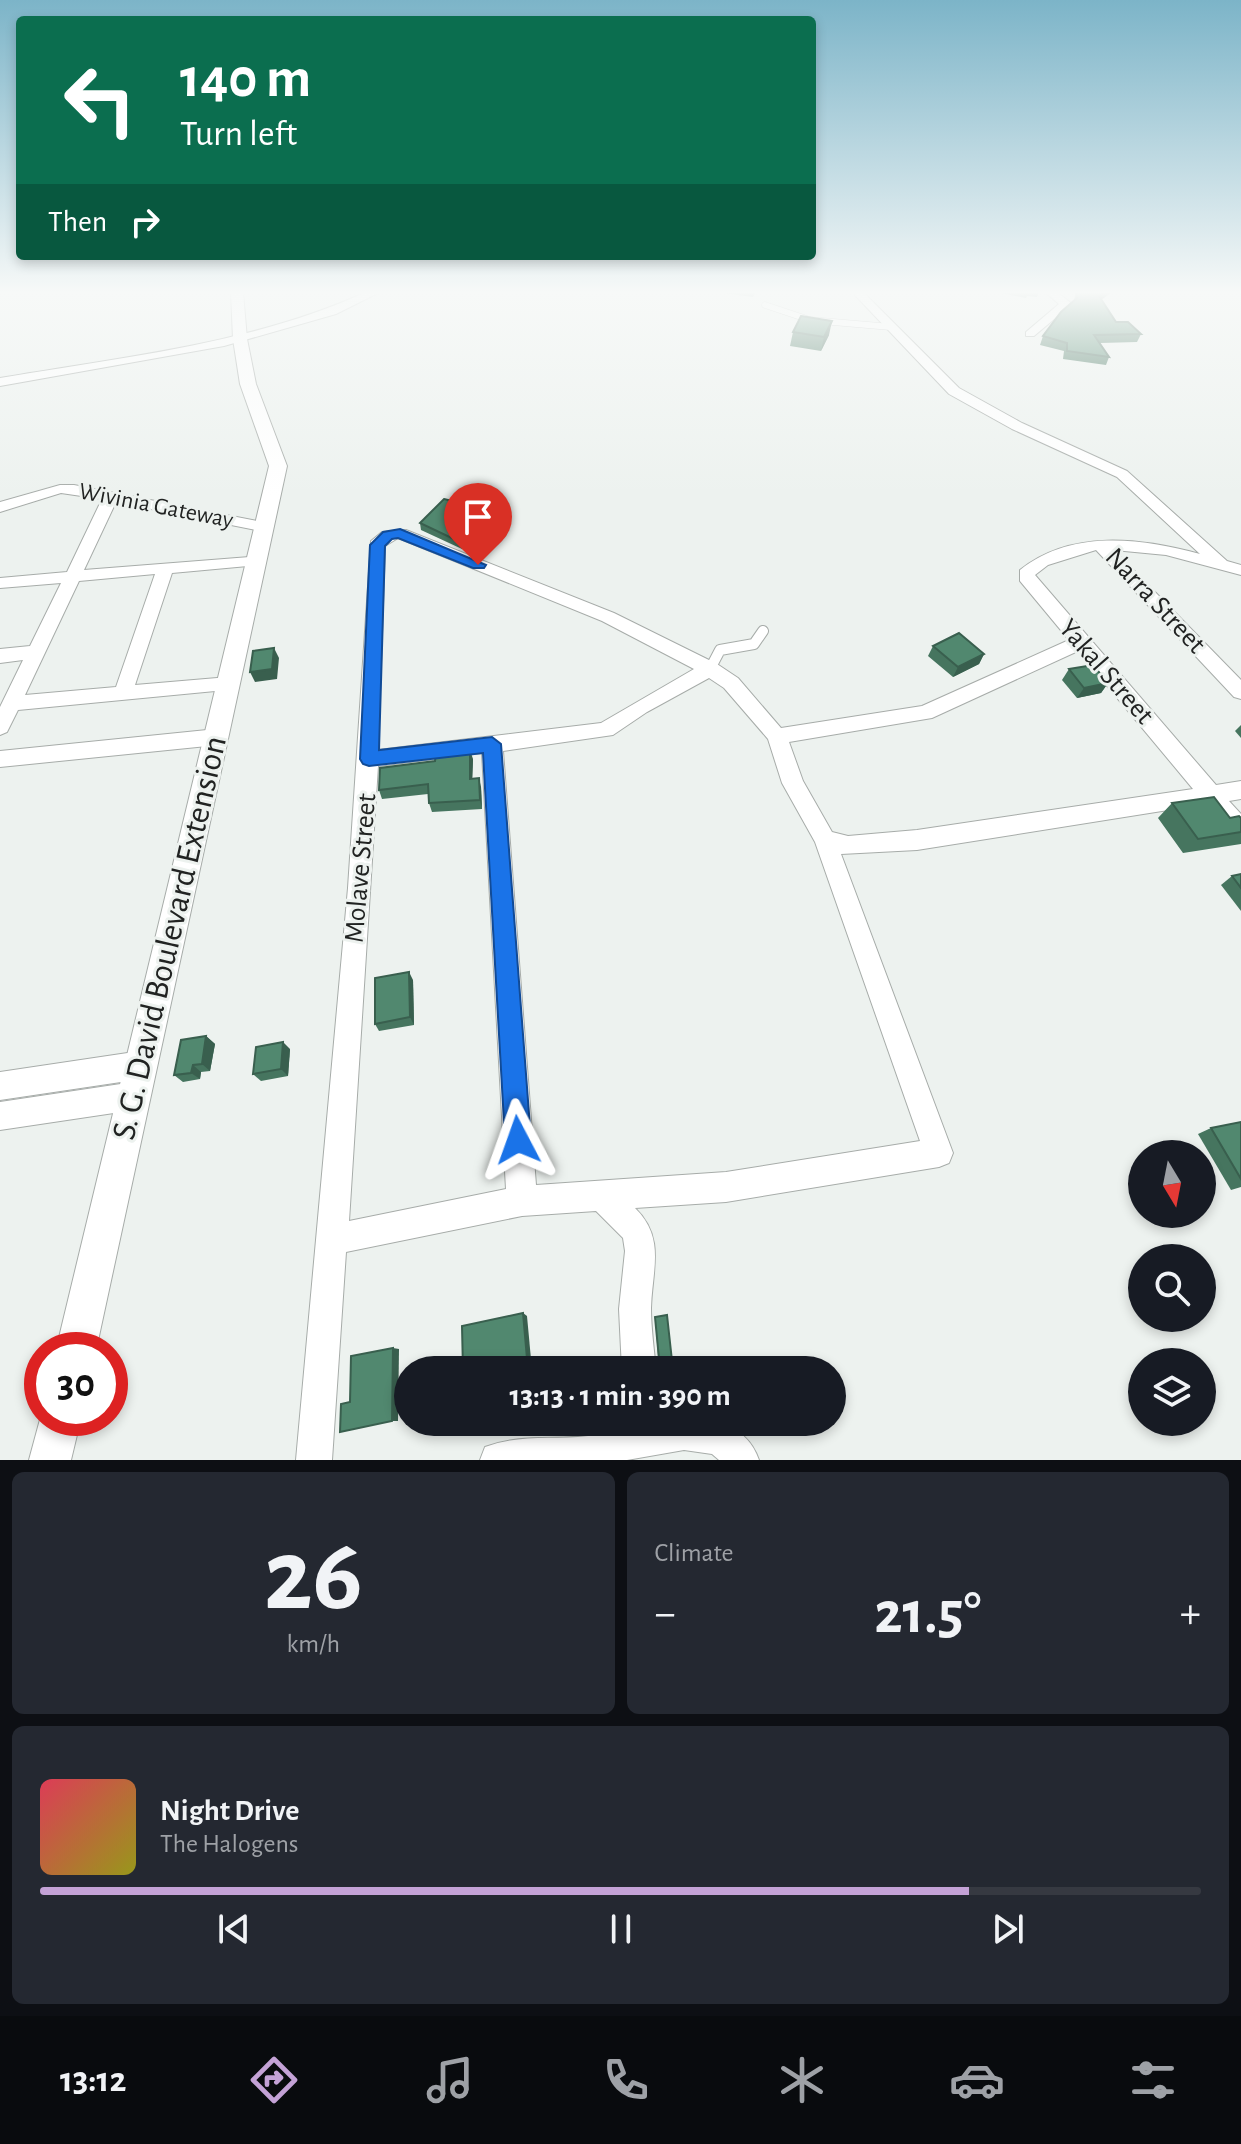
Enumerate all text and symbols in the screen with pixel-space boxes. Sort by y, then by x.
icon: left [48,48,152,152]
text: 140 m [180,51,311,107]
text: Turn left [180,116,297,152]
icon: right [123,200,167,244]
text: Then [48,207,107,237]
street label: Wivinia Gateway [77,479,235,533]
pin [444,483,512,565]
icon: arrive [456,495,500,539]
street label: Narra Street [1100,543,1210,659]
street label: Yakal Street [1053,614,1159,730]
street label: S. G. David Boulevard Extension [107,733,233,1143]
street label: Molave Street [341,792,381,944]
position arrow [476,1098,560,1182]
north arrow [1128,1140,1216,1228]
map controls [1128,1140,1216,1436]
button: search [1128,1244,1216,1332]
speed limit sign: 30 [24,1332,128,1436]
button: layers [1128,1348,1216,1436]
text: 13:13 · 1 min · 390 m [509,1381,731,1411]
text: 26 [264,1525,363,1629]
text: Climate [655,1540,733,1566]
text: 21.5° [874,1584,981,1644]
text: − [655,1592,676,1636]
text: + [1180,1592,1201,1636]
text: km/h [286,1631,340,1657]
text: Night Drive [160,1796,299,1826]
text: The Halogens [160,1831,298,1857]
icon: previous [212,1907,256,1951]
icon: pause [599,1907,643,1951]
icon: next [986,1907,1030,1951]
icon: directions [246,2052,302,2108]
icon: music [422,2052,478,2108]
icon: phone [598,2052,654,2108]
icon: climate [774,2052,830,2108]
icon: car [949,2052,1005,2108]
icon: filters [1125,2052,1181,2108]
text: 13:12 [60,2062,127,2098]

